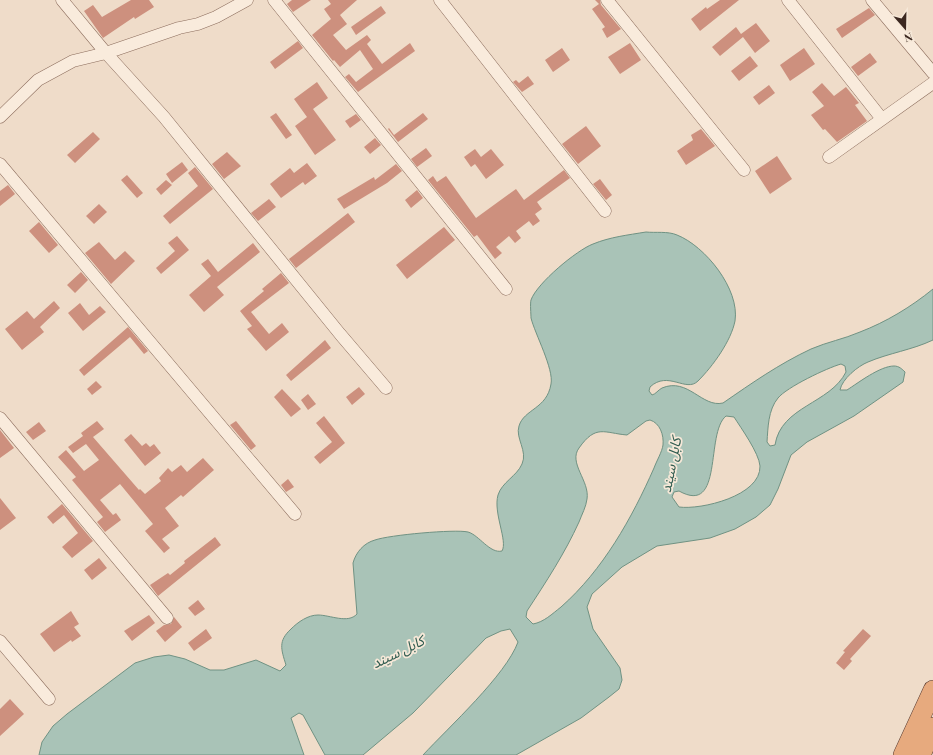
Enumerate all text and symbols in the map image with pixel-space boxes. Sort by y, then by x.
north arrow [885,8,925,48]
text: N [902,29,915,46]
water label: کابل سيند [656,433,686,494]
water label: کابل سيند [369,629,430,672]

